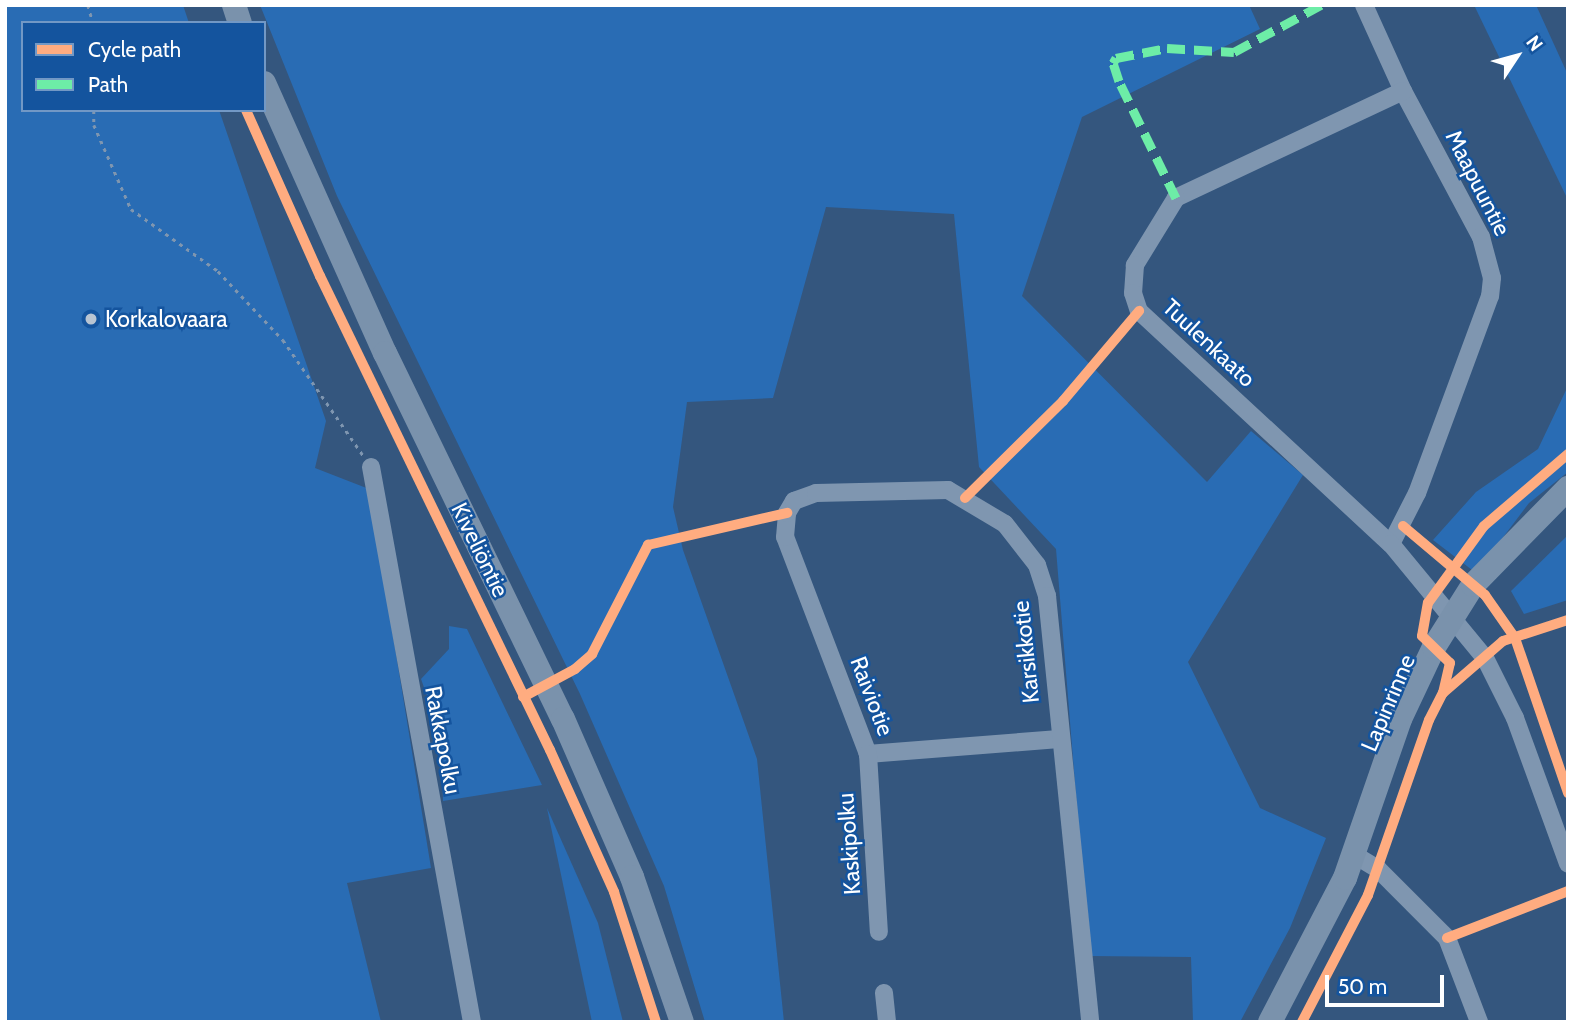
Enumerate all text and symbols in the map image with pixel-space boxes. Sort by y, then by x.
legend [21,21,266,112]
north arrow [1482,21,1552,91]
text: N [1521,31,1548,56]
text: Cycle path [88,37,181,62]
text: Path [88,72,128,97]
street label: Maapuuntie [1440,126,1516,240]
street label: Tuulenkaato [1157,293,1261,393]
place label: Korkalovaara [105,305,228,333]
marker: Korkalovaara [83,311,99,327]
street label: Kiveliöntie [445,498,515,602]
street label: Karsikkotie [1007,599,1045,705]
street label: Lapinrinne [1355,650,1421,756]
street label: Raiviotie [844,652,900,740]
street label: Rakkapolku [419,684,467,796]
street label: Kaskipolku [832,792,866,896]
scale bar [1328,960,1447,1004]
text: 50 m [1338,974,1387,999]

